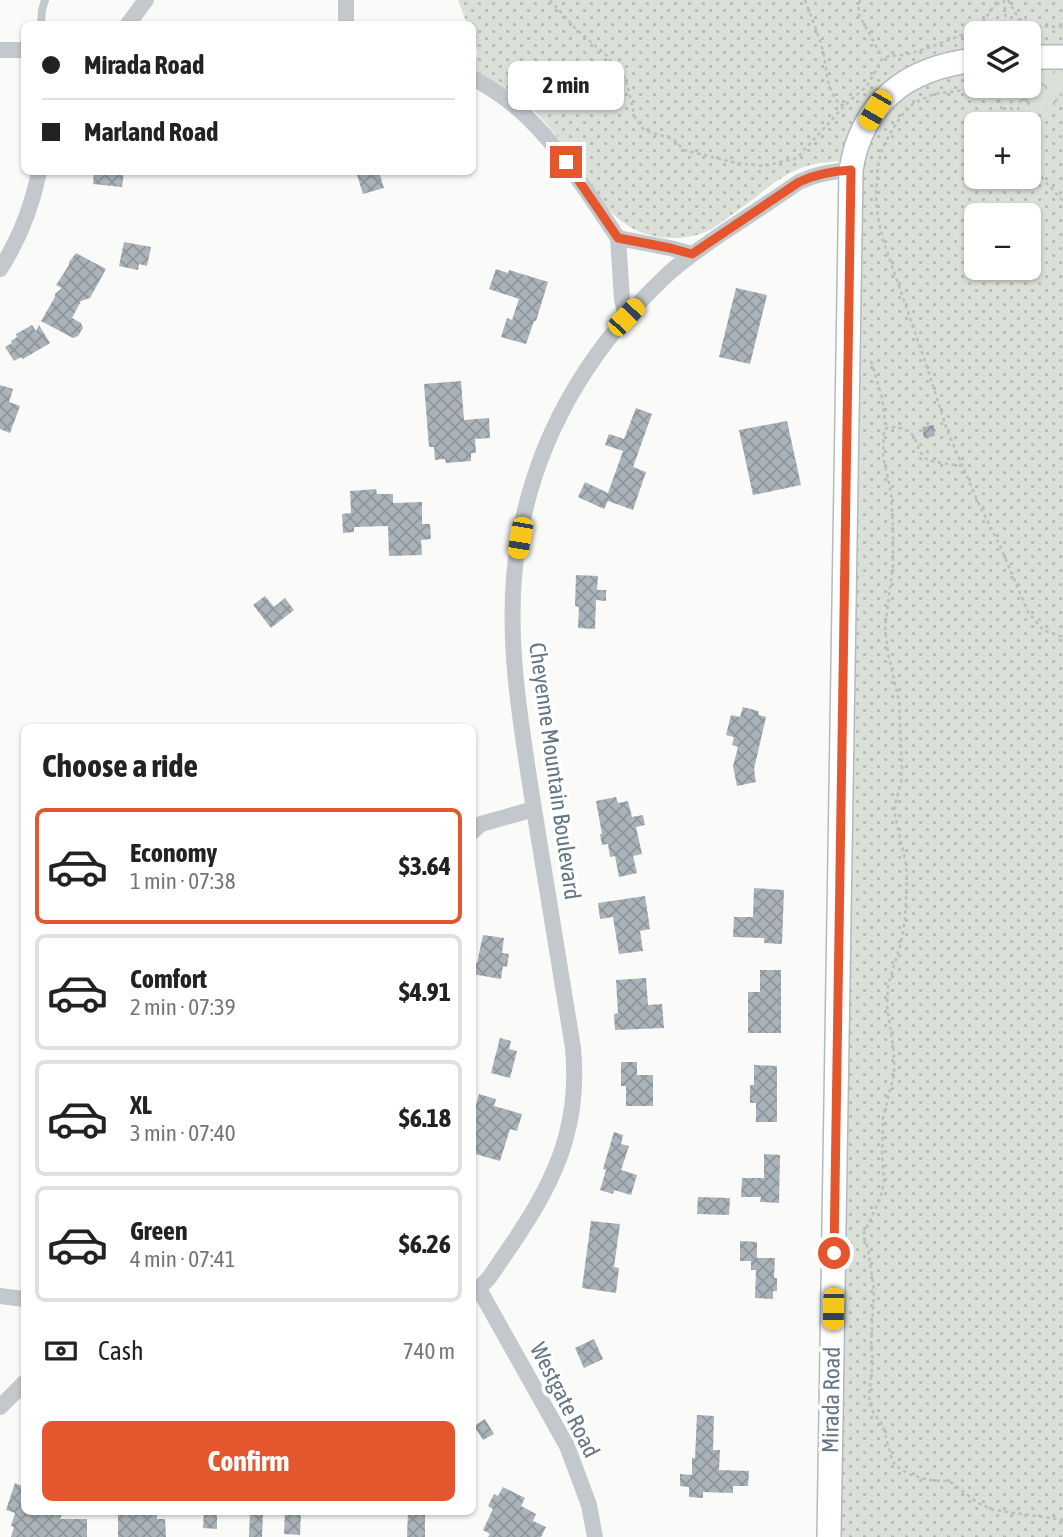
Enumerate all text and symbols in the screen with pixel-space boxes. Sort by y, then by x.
map controls [964,21,1041,280]
button: layers [964,21,1041,98]
text: Mirada Road [84,50,204,80]
callout: 2 min [508,60,624,110]
text: 2 min [543,72,589,98]
car [856,87,895,133]
button: + [964,112,1041,189]
text: Marland Road [84,117,218,147]
route end [550,146,582,178]
button: − [964,203,1041,280]
car [604,294,649,340]
car [507,515,534,561]
street label: Cheyenne Mountain Boulevard [524,641,586,901]
text: Choose a ride [42,747,198,784]
icon: car [46,835,109,898]
text: Economy [130,838,217,868]
text: $3.64 [399,851,451,881]
text: 1 min · 07:38 [130,868,236,894]
icon: car [46,961,109,1024]
text: Comfort [130,964,207,994]
text: $4.91 [399,977,451,1007]
text: 2 min · 07:39 [130,994,236,1020]
icon: car [46,1087,109,1150]
text: XL [130,1090,152,1120]
text: $6.18 [399,1103,451,1133]
text: 3 min · 07:40 [130,1120,236,1146]
icon: car [46,1213,109,1276]
text: Green [130,1216,188,1246]
text: $6.26 [399,1229,451,1259]
route start [818,1237,850,1269]
text: 4 min · 07:41 [130,1246,236,1272]
car [823,1288,844,1330]
icon: cash [42,1332,80,1370]
text: Cash [98,1336,144,1366]
text: 740 m [403,1338,455,1364]
street label: Westgate Road [525,1338,605,1462]
street label: Mirada Road [817,1347,845,1453]
button: Confirm [42,1421,455,1501]

